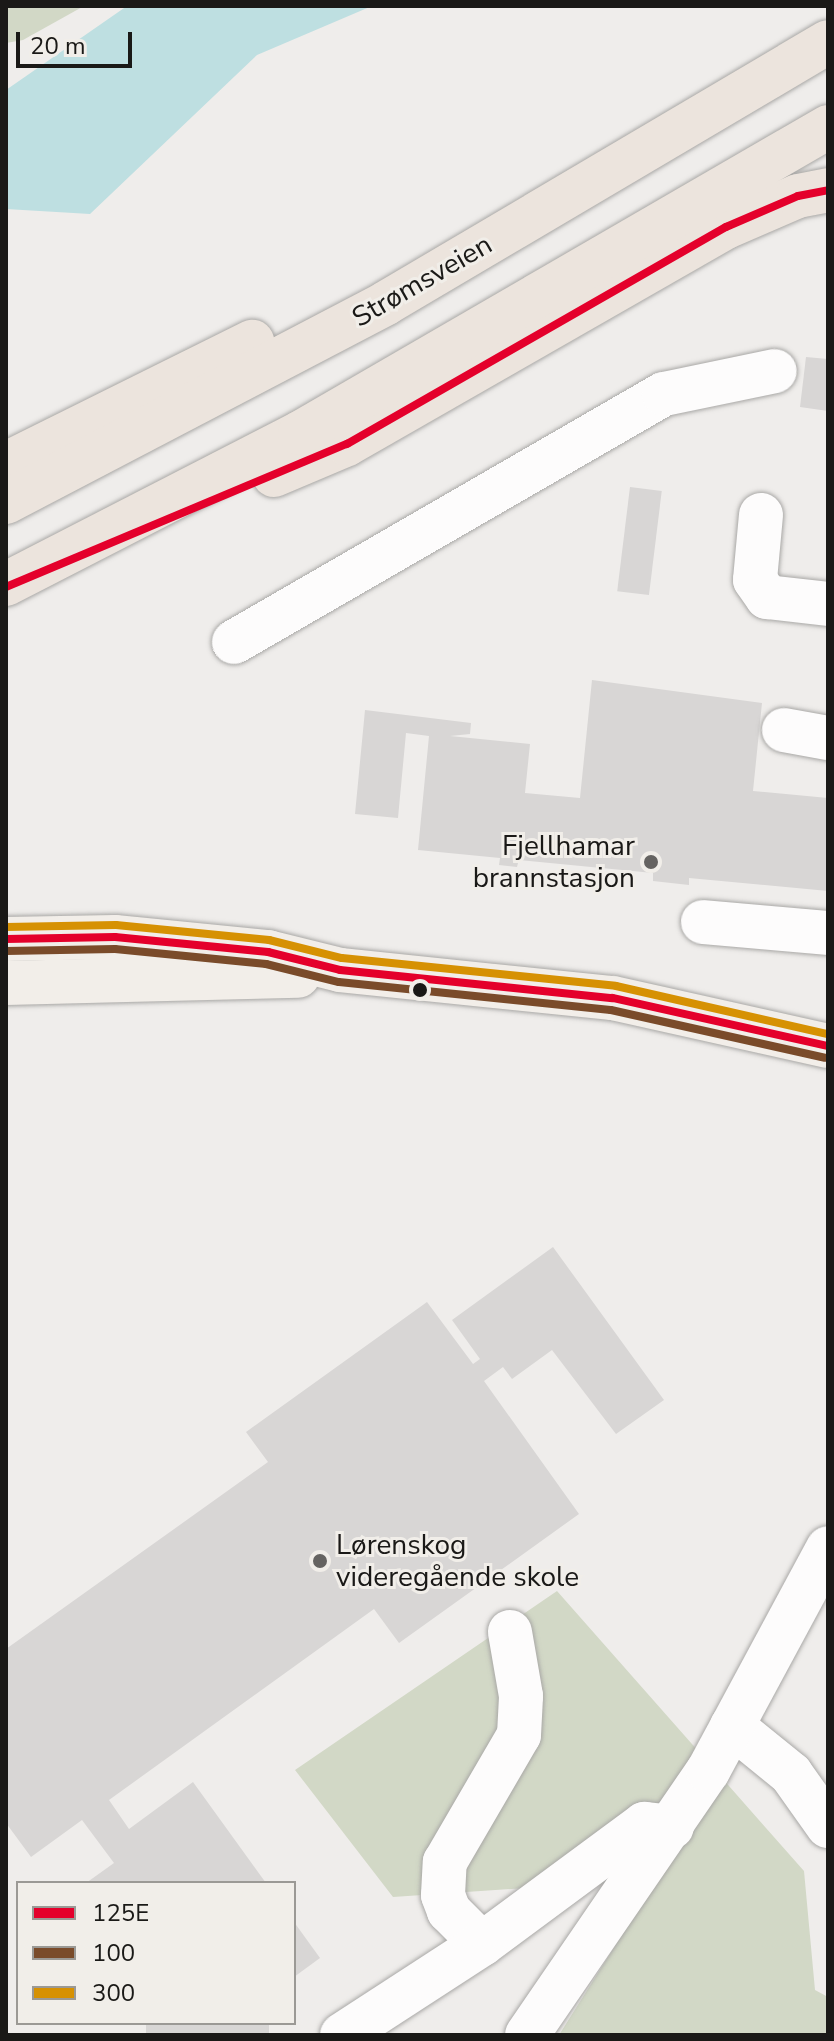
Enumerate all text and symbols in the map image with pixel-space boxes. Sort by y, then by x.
scale bar [20,16,136,66]
text: 20 m [30,30,86,62]
street label: Strømsveien [346,227,498,335]
place label: Fjellhamar brannstasjon [473,829,635,895]
marker: Fjellhamar brannstasjon [642,853,660,871]
unlabelled marker [412,982,428,998]
place label: Lørenskog videregående skole [336,1528,579,1594]
marker: Lørenskog videregående skole [311,1552,329,1570]
legend [16,1881,296,2025]
text: 125E [92,1897,149,1929]
text: 100 [92,1937,135,1969]
text: 300 [92,1977,135,2009]

